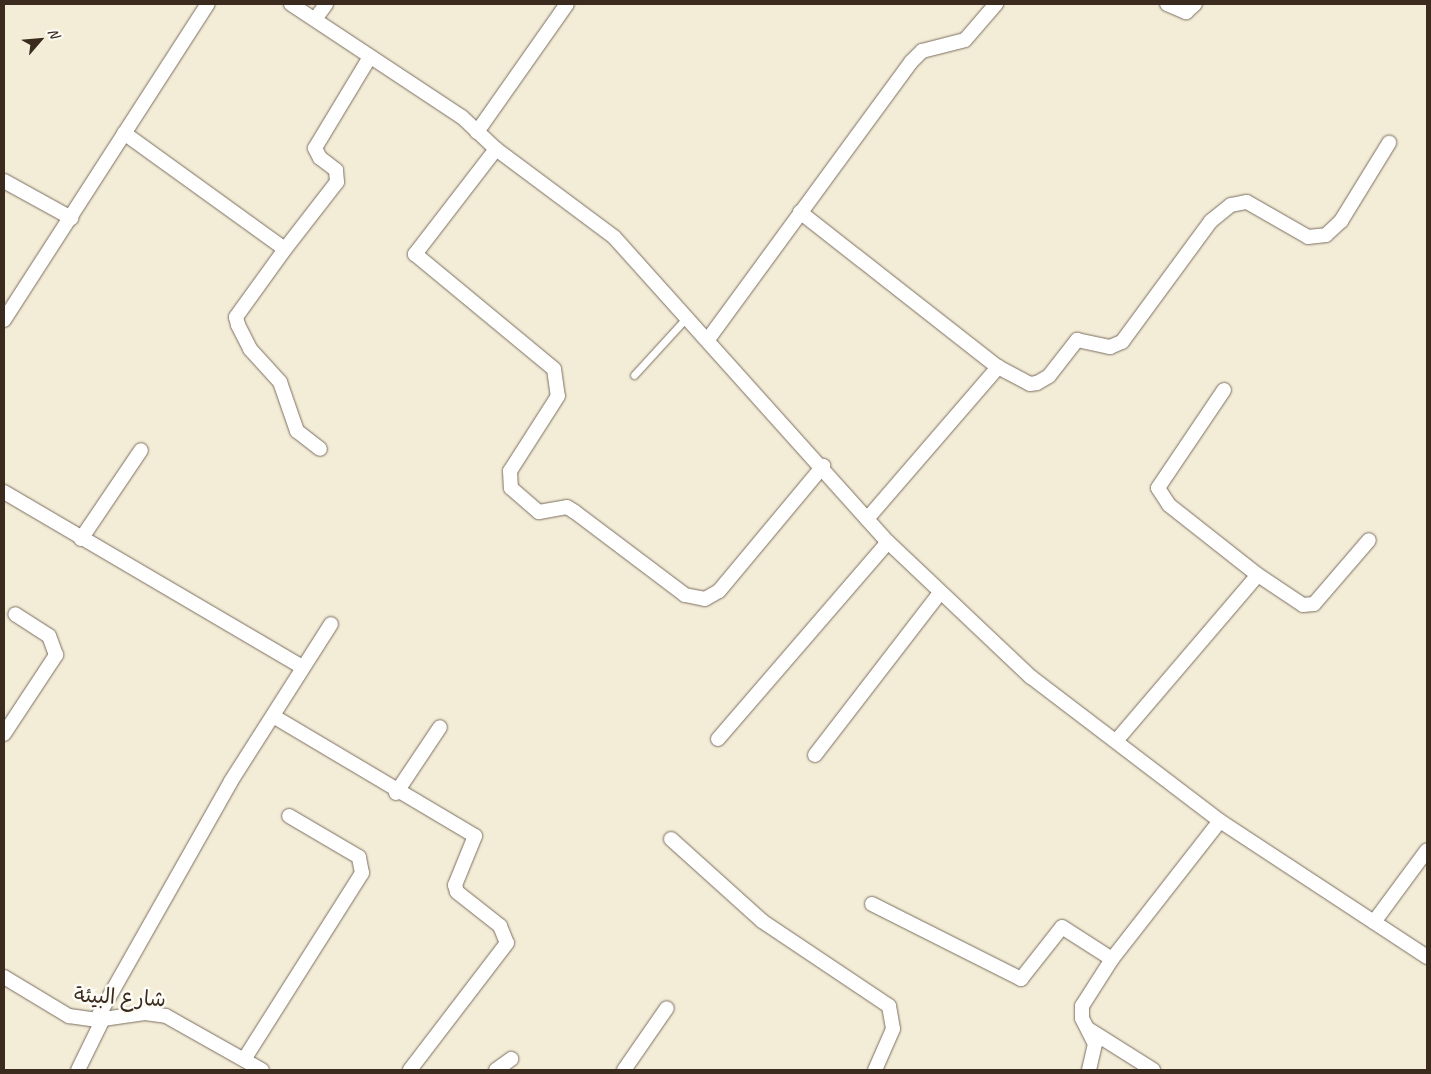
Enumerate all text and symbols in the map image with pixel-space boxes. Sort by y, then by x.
north arrow [15,15,65,65]
text: N [44,25,63,41]
street label: شارع البيئة [74,982,166,1012]

